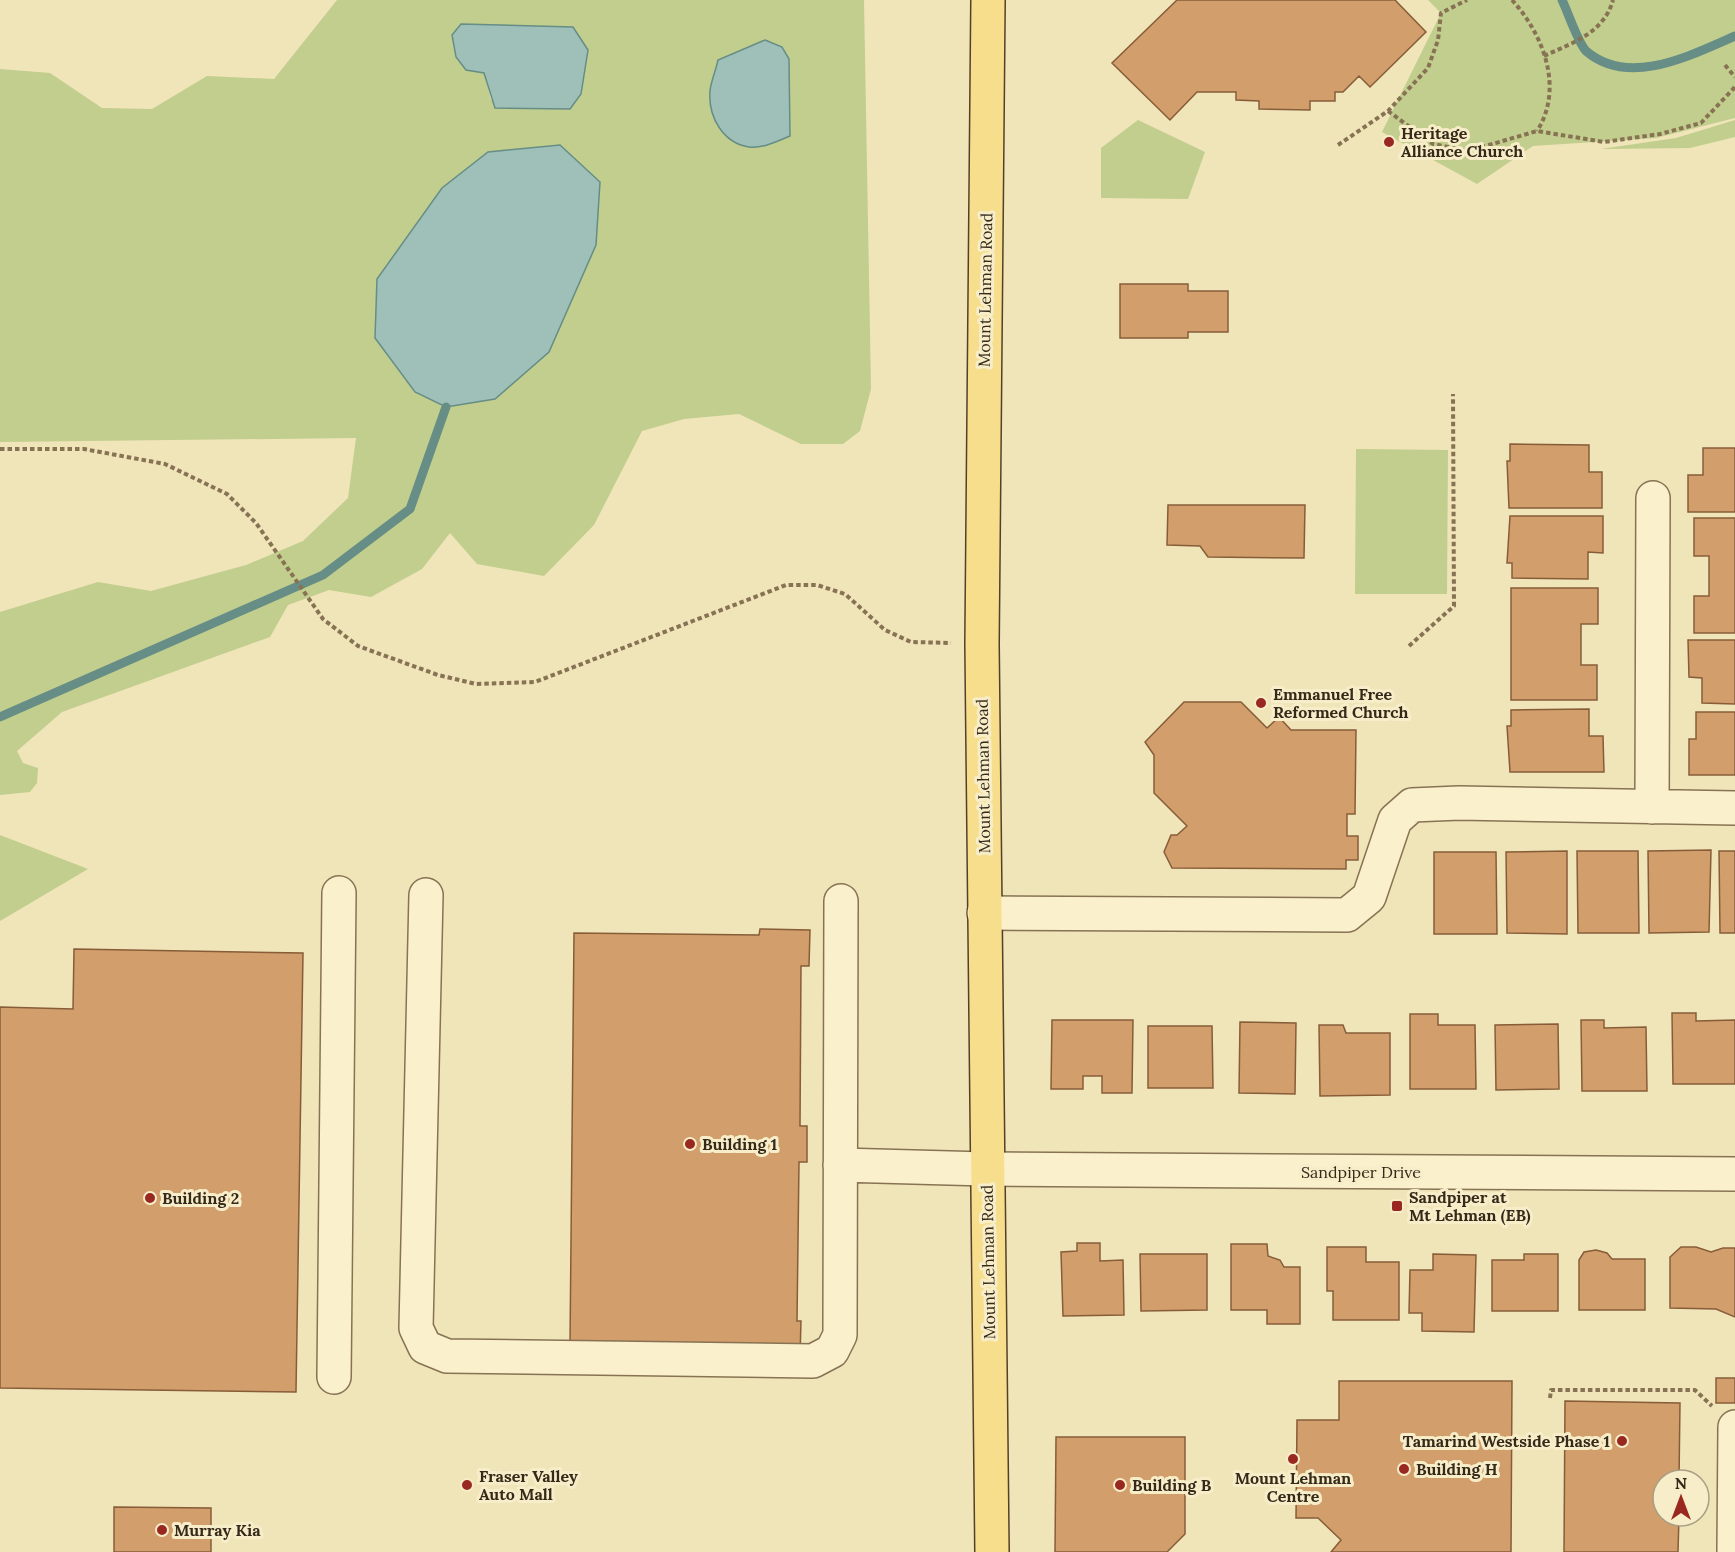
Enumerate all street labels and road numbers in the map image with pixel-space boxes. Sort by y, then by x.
street label: Mount Lehman Road [974,212,996,367]
street label: Mount Lehman Road [972,698,994,853]
street label: Sandpiper Drive [1301,1162,1421,1182]
street label: Mount Lehman Road [977,1184,999,1339]

